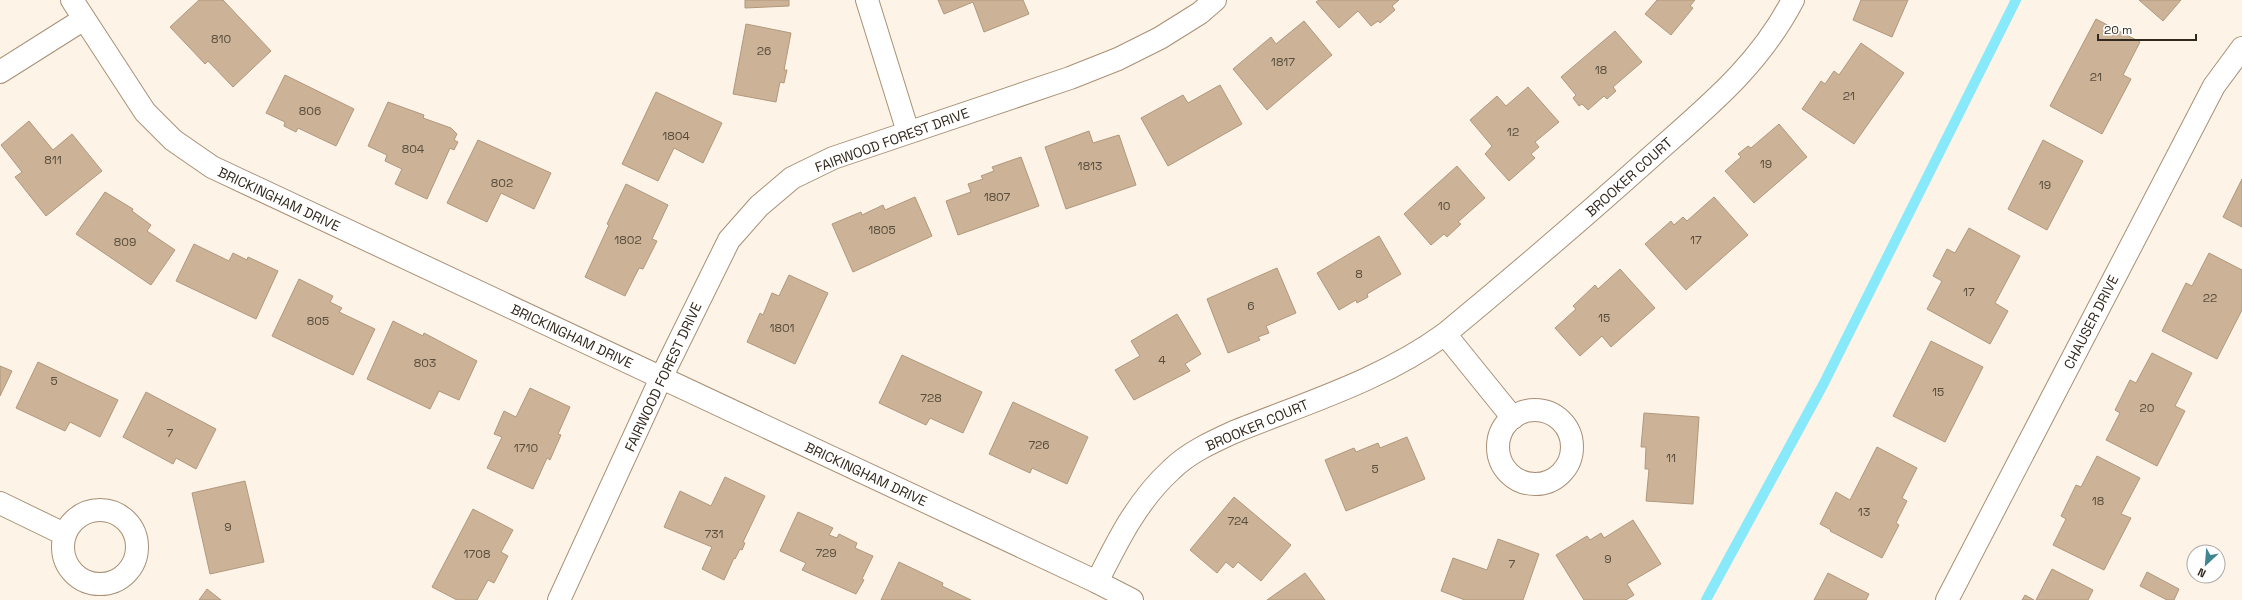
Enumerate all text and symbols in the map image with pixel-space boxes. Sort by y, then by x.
scale bar [2098,16,2196,42]
text: 20 m [2104,22,2132,38]
house number: 810 [211,31,231,47]
house number: 26 [757,43,771,59]
house number: 1817 [1271,54,1295,70]
house number: 18 [1595,62,1607,78]
house number: 21 [2090,69,2102,85]
house number: 21 [1843,88,1855,104]
house number: 806 [299,103,321,119]
street label: FAIRWOOD FOREST DRIVE [812,104,972,176]
house number: 12 [1507,124,1519,140]
house number: 1804 [662,128,690,144]
street label: BROOKER COURT [1582,133,1676,221]
house number: 804 [402,141,425,157]
house number: 811 [44,152,62,168]
house number: 19 [1760,156,1772,172]
house number: 1813 [1078,158,1102,174]
street label: BRICKINGHAM DRIVE [215,163,343,235]
house number: 802 [491,175,513,191]
house number: 19 [2039,177,2051,193]
house number: 1807 [984,189,1011,205]
house number: 10 [1438,198,1450,214]
house number: 1805 [868,222,896,238]
house number: 1802 [614,232,642,248]
house number: 17 [1690,232,1702,248]
house number: 809 [114,234,136,250]
house number: 8 [1355,266,1363,282]
street label: CHAUSER DRIVE [2060,272,2122,372]
house number: 17 [1963,284,1975,300]
house number: 22 [2203,290,2217,306]
house number: 6 [1247,298,1255,314]
street label: FAIRWOOD FOREST DRIVE [620,299,706,455]
street label: BRICKINGHAM DRIVE [508,300,636,372]
house number: 15 [1598,310,1610,326]
house number: 805 [307,313,329,329]
house number: 1801 [769,320,795,336]
house number: 4 [1158,352,1166,368]
house number: 803 [414,355,436,371]
house number: 5 [50,373,58,389]
house number: 15 [1932,384,1944,400]
house number: 728 [920,390,942,406]
street label: BROOKER COURT [1203,395,1311,455]
house number: 20 [2140,400,2154,416]
house number: 7 [167,425,174,441]
house number: 726 [1028,437,1050,453]
street label: BRICKINGHAM DRIVE [802,438,930,510]
house number: 1710 [514,440,538,456]
house number: 11 [1666,450,1676,466]
house number: 5 [1371,461,1379,477]
house number: 18 [2092,493,2104,509]
house number: 13 [1858,504,1870,520]
house number: 724 [1227,513,1249,529]
house number: 9 [224,519,232,535]
house number: 731 [705,526,723,542]
north arrow [2186,544,2226,584]
house number: 729 [815,545,837,561]
house number: 1708 [464,546,490,562]
house number: 9 [1604,551,1612,567]
house number: 7 [1509,556,1516,572]
text: N [2195,565,2208,581]

